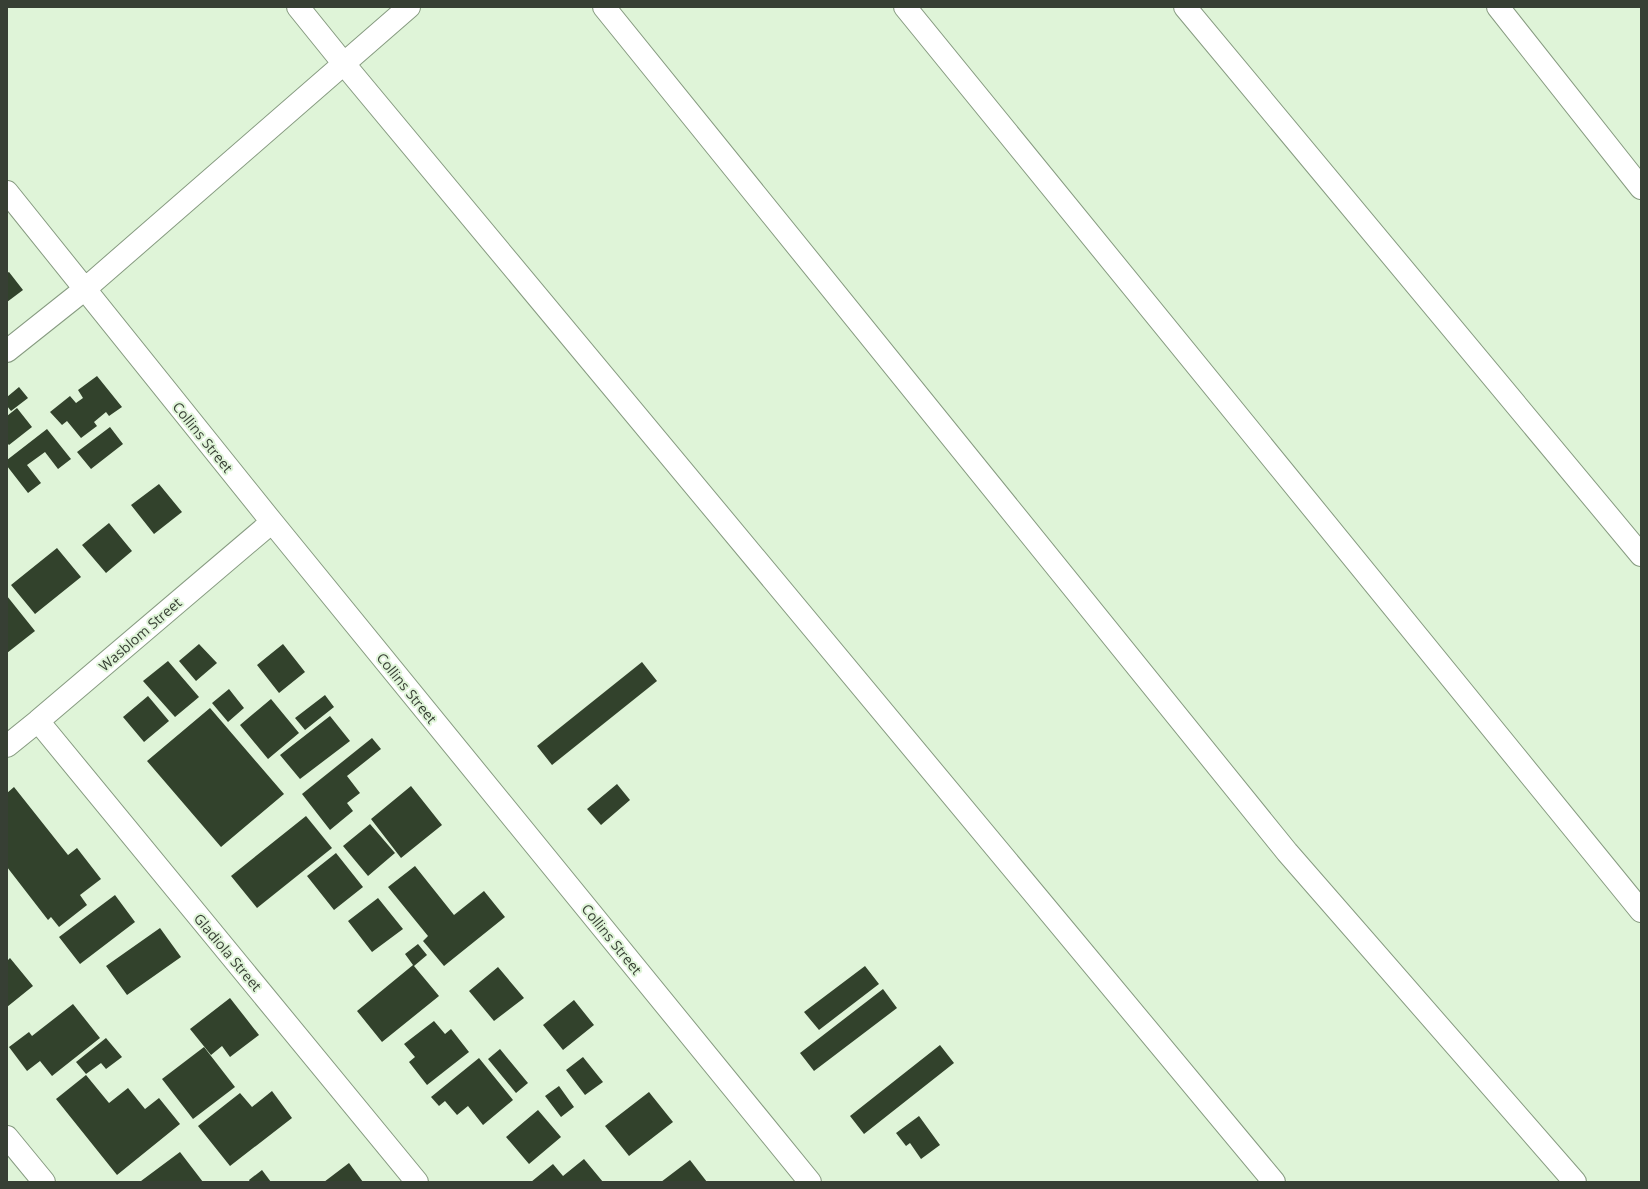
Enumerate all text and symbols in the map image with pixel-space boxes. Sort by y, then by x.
street label: Collins Street [169,398,237,476]
street label: Wasblom Street [95,593,185,675]
street label: Collins Street [373,649,441,727]
street label: Collins Street [578,900,646,978]
street label: Gladiola Street [190,909,266,995]

